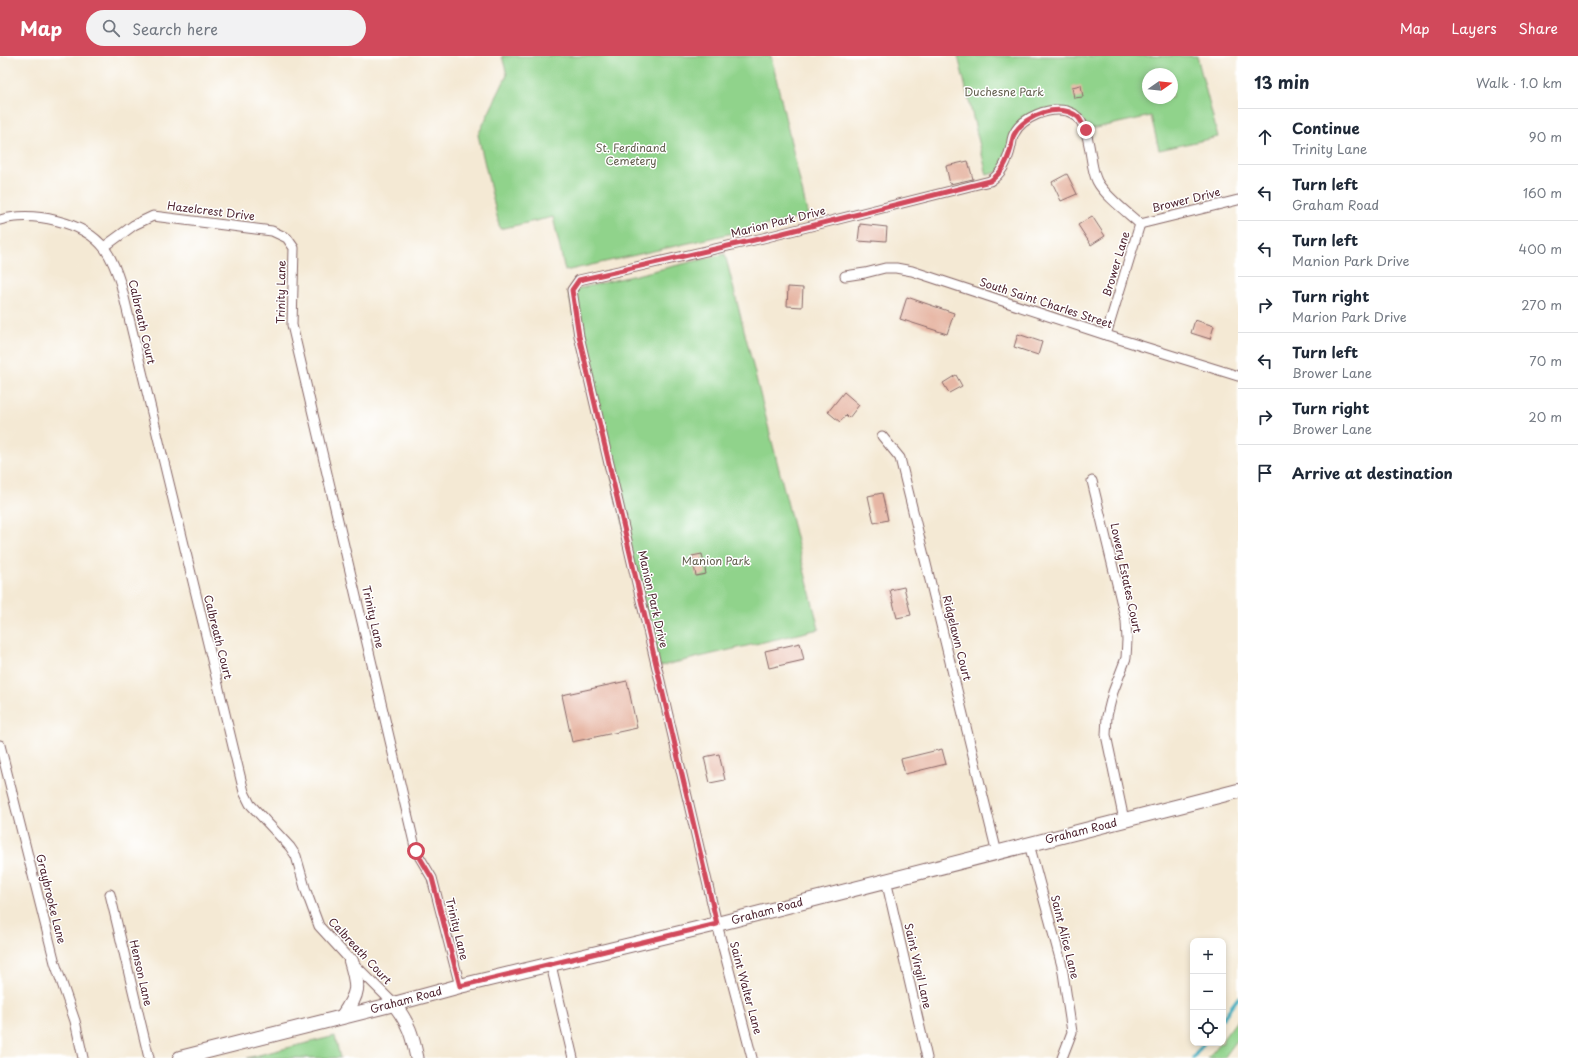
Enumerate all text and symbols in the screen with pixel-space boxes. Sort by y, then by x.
search box [86,10,366,46]
text: Map [20,14,62,42]
icon: search [100,17,122,39]
text: Search here [132,17,218,40]
text: Map [1400,18,1430,39]
text: Layers [1452,18,1497,39]
text: Share [1519,18,1558,39]
north arrow [1142,68,1178,104]
text: 13 min [1254,69,1309,95]
text: Walk · 1.0 km [1476,73,1562,92]
park label: Duchesne Park [964,83,1044,100]
text: Continue [1292,116,1360,139]
route end [1077,121,1095,139]
icon: ahead [1254,126,1276,148]
text: 90 m [1529,127,1562,146]
park label: St. Ferdinand Cemetery [596,139,666,169]
text: Trinity Lane [1292,139,1367,158]
text: Turn left [1292,172,1358,195]
icon: left [1254,182,1276,204]
street label: Brower Drive [1150,183,1222,216]
text: 160 m [1523,183,1562,202]
text: Graham Road [1292,195,1379,214]
street label: Hazelcrest Drive [166,197,256,224]
street label: Marion Park Drive [729,201,827,242]
text: Turn left [1292,228,1358,251]
street label: Brower Lane [1097,229,1134,299]
icon: left [1254,238,1276,260]
text: 400 m [1519,239,1562,258]
text: Manion Park Drive [1292,251,1409,270]
street label: Trinity Lane [271,260,290,324]
street label: South Saint Charles Street [977,273,1115,332]
street label: Calbreath Court [124,278,161,366]
text: Turn right [1292,284,1369,307]
icon: right [1254,294,1276,316]
text: 270 m [1521,295,1562,314]
text: Marion Park Drive [1292,307,1407,326]
text: Turn left [1292,340,1358,363]
icon: left [1254,350,1276,372]
text: 70 m [1529,351,1562,370]
text: Brower Lane [1292,363,1372,382]
text: Turn right [1292,396,1369,419]
icon: right [1254,406,1276,428]
text: 20 m [1528,407,1562,426]
text: Brower Lane [1292,419,1372,438]
text: Arrive at destination [1292,461,1453,484]
icon: arrive [1254,462,1276,484]
street label: Lowery Estates Court [1107,521,1147,635]
street label: Manion Park Drive [634,549,673,649]
park label: Manion Park [682,552,750,569]
street label: Trinity Lane [358,584,389,650]
street label: Calbreath Court [200,593,237,681]
street label: Ridgelawn Court [939,593,976,683]
street label: Graham Road [1043,813,1119,848]
route start [407,842,425,860]
street label: Graybrooke Lane [32,852,71,946]
street label: Graham Road [729,893,805,928]
street label: Saint Alice Lane [1047,893,1084,981]
street label: Trinity Lane [442,896,473,962]
street label: Calbreath Court [325,913,396,988]
street label: Saint Virgil Lane [900,921,937,1010]
street label: Henson Lane [126,938,157,1008]
map controls [1190,938,1226,1046]
button: + [1190,938,1226,974]
street label: Saint Walter Lane [726,939,767,1036]
button: − [1190,974,1226,1010]
street label: Graham Road [368,982,444,1017]
button: locate [1190,1010,1226,1046]

